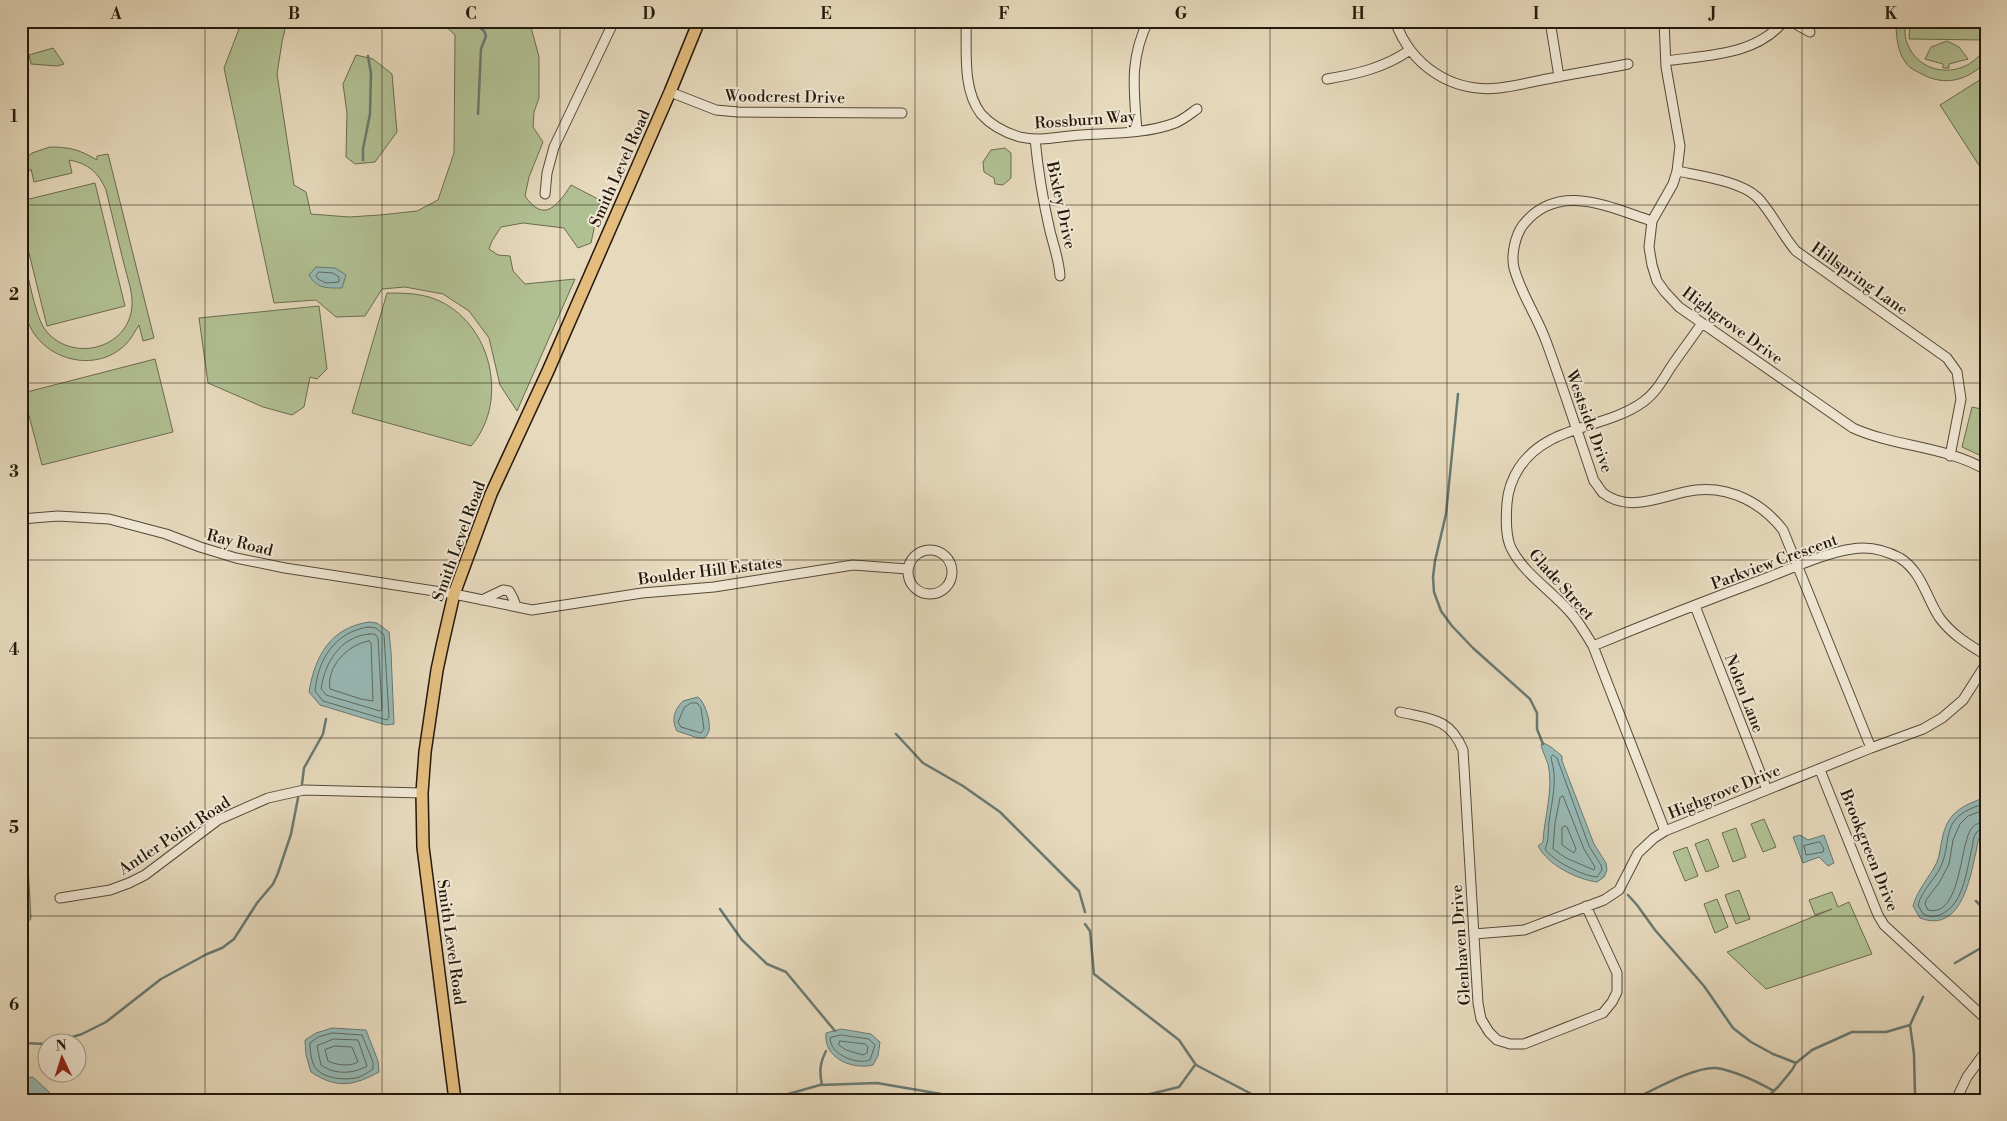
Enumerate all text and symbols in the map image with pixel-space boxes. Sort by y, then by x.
text: A [109,4,122,24]
text: B [288,4,300,24]
text: C [465,4,477,24]
text: D [643,4,656,24]
text: E [820,4,832,24]
text: F [998,4,1010,24]
text: G [1175,4,1188,24]
text: H [1351,4,1365,24]
text: I [1533,4,1539,24]
text: J [1708,4,1716,24]
text: K [1885,4,1899,24]
street label: Woodcrest Drive [724,86,845,108]
street label: Rossburn Way [1034,106,1137,134]
text: 1 [10,107,18,127]
street label: Smith Level Road [585,107,655,230]
street label: Bixley Drive [1042,159,1080,251]
street label: Hillspring Lane [1807,238,1912,320]
street label: Highgrove Drive [1678,283,1787,369]
text: 2 [9,285,19,305]
street label: Westside Drive [1561,366,1617,475]
text: 3 [9,462,19,482]
street label: Smith Level Road [428,478,490,604]
street label: Ray Road [205,525,275,561]
street label: Parkview Crescent [1708,530,1841,594]
street label: Glade Street [1524,545,1599,625]
street label: Boulder Hill Estates [636,552,783,590]
text: 4 [9,640,20,660]
street label: Nolen Lane [1720,651,1768,736]
street label: Highgrove Drive [1665,760,1784,824]
street label: Brookgreen Drive [1835,785,1903,914]
street label: Antler Point Road [114,792,234,880]
text: 5 [9,818,19,838]
street label: Smith Level Road [432,878,470,1006]
street label: Glenhaven Drive [1447,884,1475,1006]
text: 6 [9,995,19,1015]
north arrow [38,1034,88,1084]
text: N [55,1037,67,1055]

